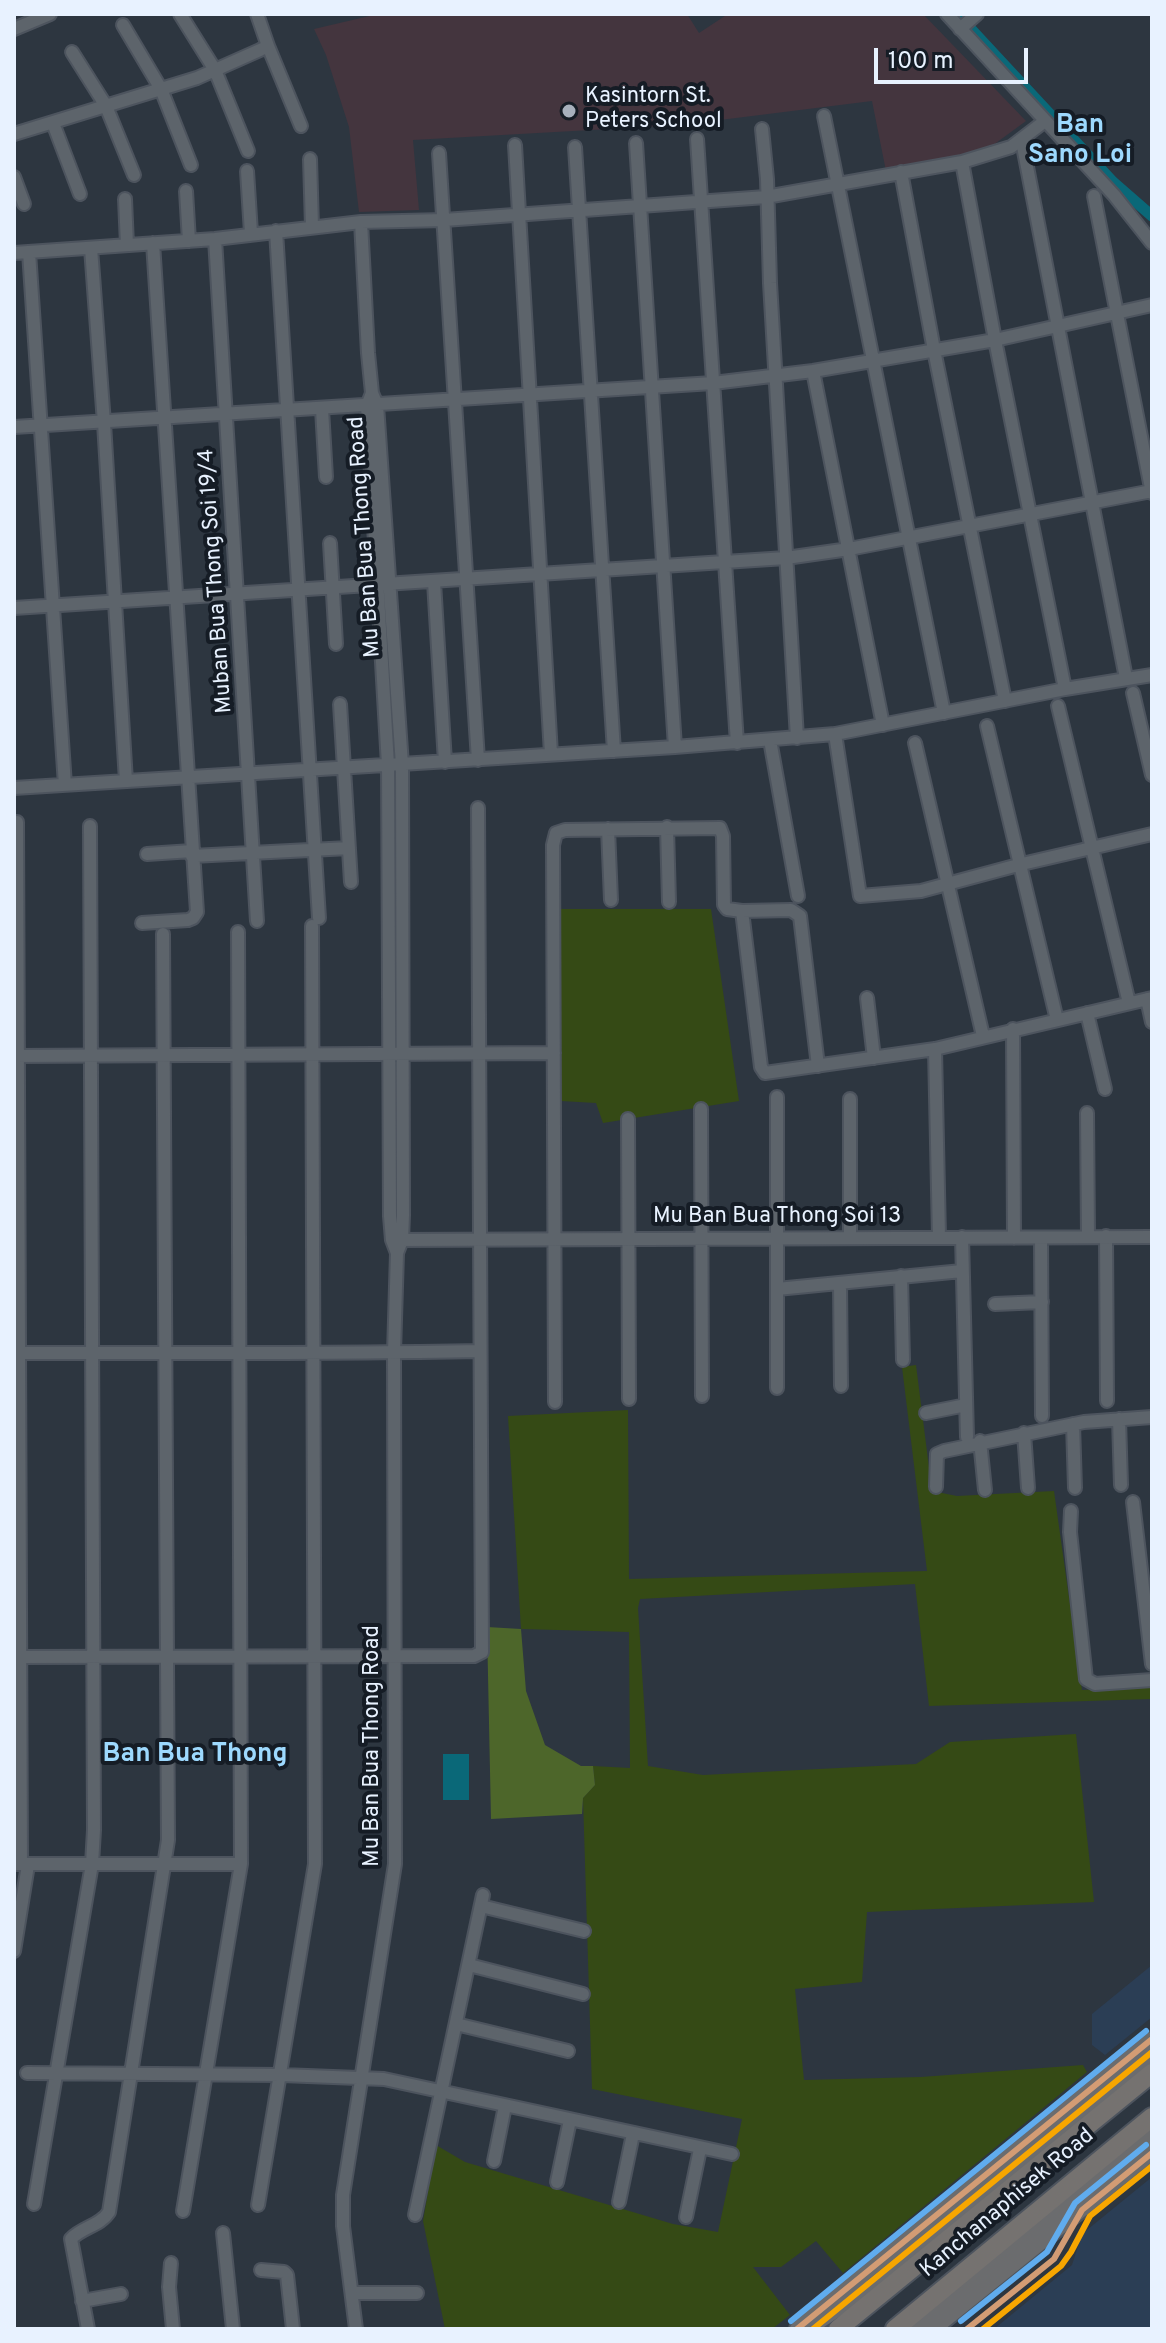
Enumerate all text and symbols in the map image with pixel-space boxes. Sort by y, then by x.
scale bar [878,32,1032,82]
text: 100 m [888,47,954,77]
place label: Kasintorn St. Peters School [585,85,722,136]
marker: Kasintorn St. Peters School [560,102,578,120]
district label: Ban Sano Loi [1028,111,1132,172]
street label: Mu Ban Bua Thong Road [344,415,388,659]
street label: Muban Bua Thong Soi 19/4 [195,448,239,714]
street label: Mu Ban Bua Thong Soi 13 [653,1205,901,1231]
street label: Mu Ban Bua Thong Road [361,1625,387,1867]
district label: Ban Bua Thong [102,1740,288,1772]
street label: Kanchanaphisek Road [916,2124,1100,2284]

